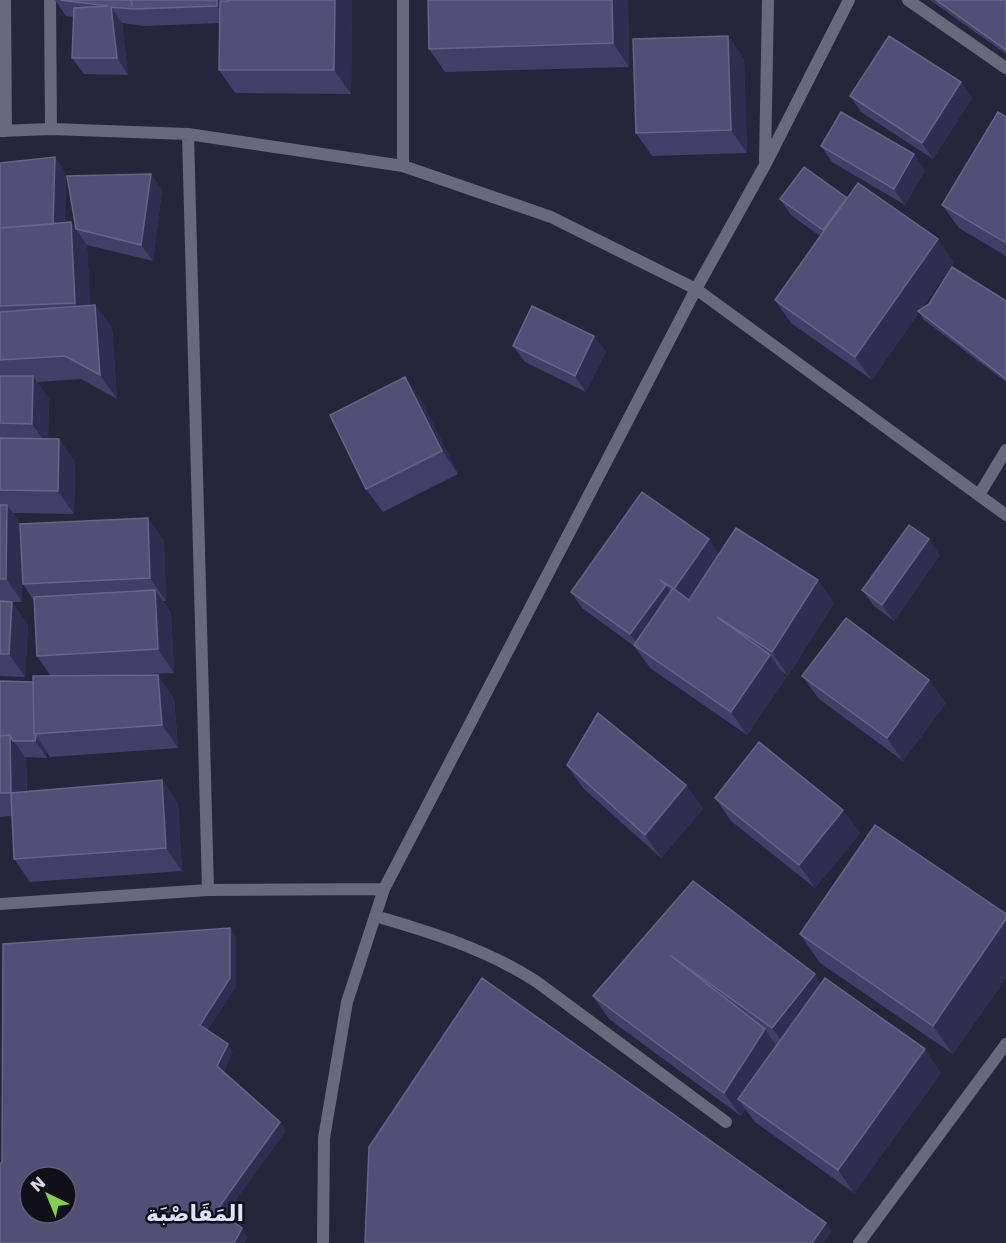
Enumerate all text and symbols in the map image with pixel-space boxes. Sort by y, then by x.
north arrow [18,1165,78,1225]
text: N [27,1173,49,1196]
district label: المَقَاصْبَة [146,1201,244,1226]

